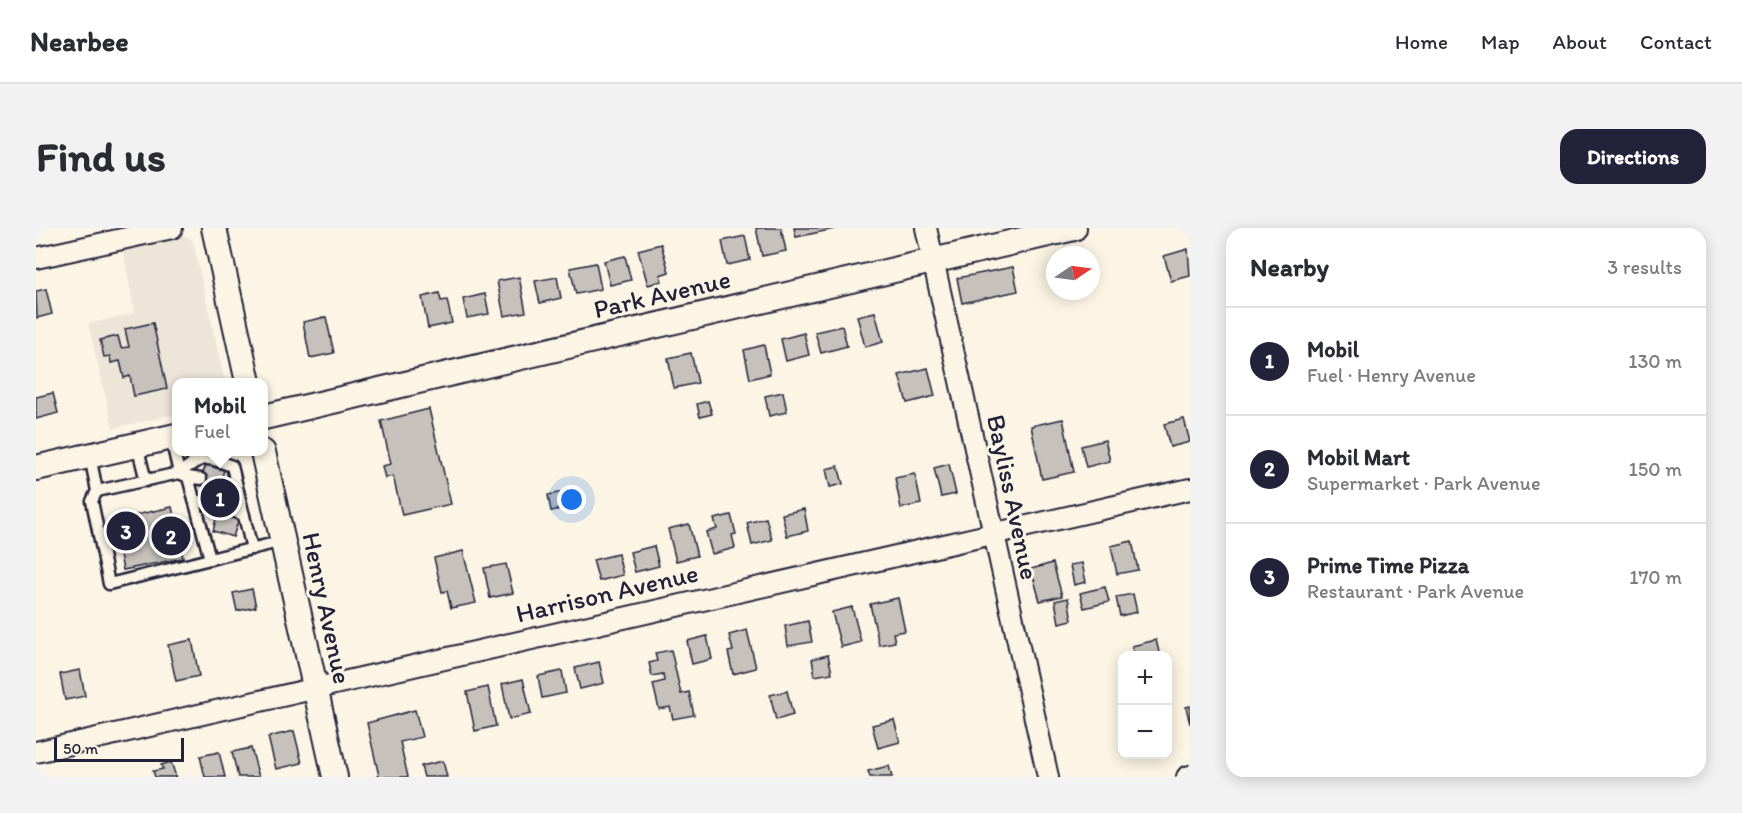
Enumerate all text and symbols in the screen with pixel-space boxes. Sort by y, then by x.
text: Nearbee [30,24,129,58]
text: Home [1395,29,1448,54]
text: Map [1481,29,1520,54]
text: About [1553,29,1607,54]
text: Contact [1640,29,1712,54]
button: Directions [1560,129,1706,184]
text: Find us [36,131,166,182]
north arrow [1046,246,1100,300]
text: Nearby [1250,251,1329,283]
text: 3 results [1607,255,1682,279]
street label: Park Avenue [590,263,734,325]
text: Mobil [1307,336,1359,363]
text: 1 [1265,349,1274,373]
text: 130 m [1628,349,1682,373]
text: Fuel · Henry Avenue [1307,363,1476,387]
popup [172,378,268,456]
text: Mobil [194,392,246,419]
street label: Bayliss Avenue [980,411,1046,583]
text: Fuel [194,419,230,443]
text: Mobil Mart [1307,444,1410,471]
text: 2 [1264,457,1275,481]
text: 150 m [1629,457,1682,481]
text: Supermarket · Park Avenue [1307,471,1541,495]
pin: 1 [200,476,240,520]
your location [557,485,586,514]
pin: 3 [106,508,146,554]
pin: 2 [152,514,190,558]
street label: Henry Avenue [295,529,359,687]
text: Prime Time Pizza [1307,552,1469,579]
street label: Harrison Avenue [513,556,701,630]
text: 3 [1264,565,1275,589]
text: 170 m [1629,565,1682,589]
text: Restaurant · Park Avenue [1307,579,1524,603]
map controls [1118,651,1172,759]
button: + [1118,651,1172,705]
button: − [1118,705,1172,759]
scale bar [54,735,184,762]
text: 50 m [63,739,98,758]

